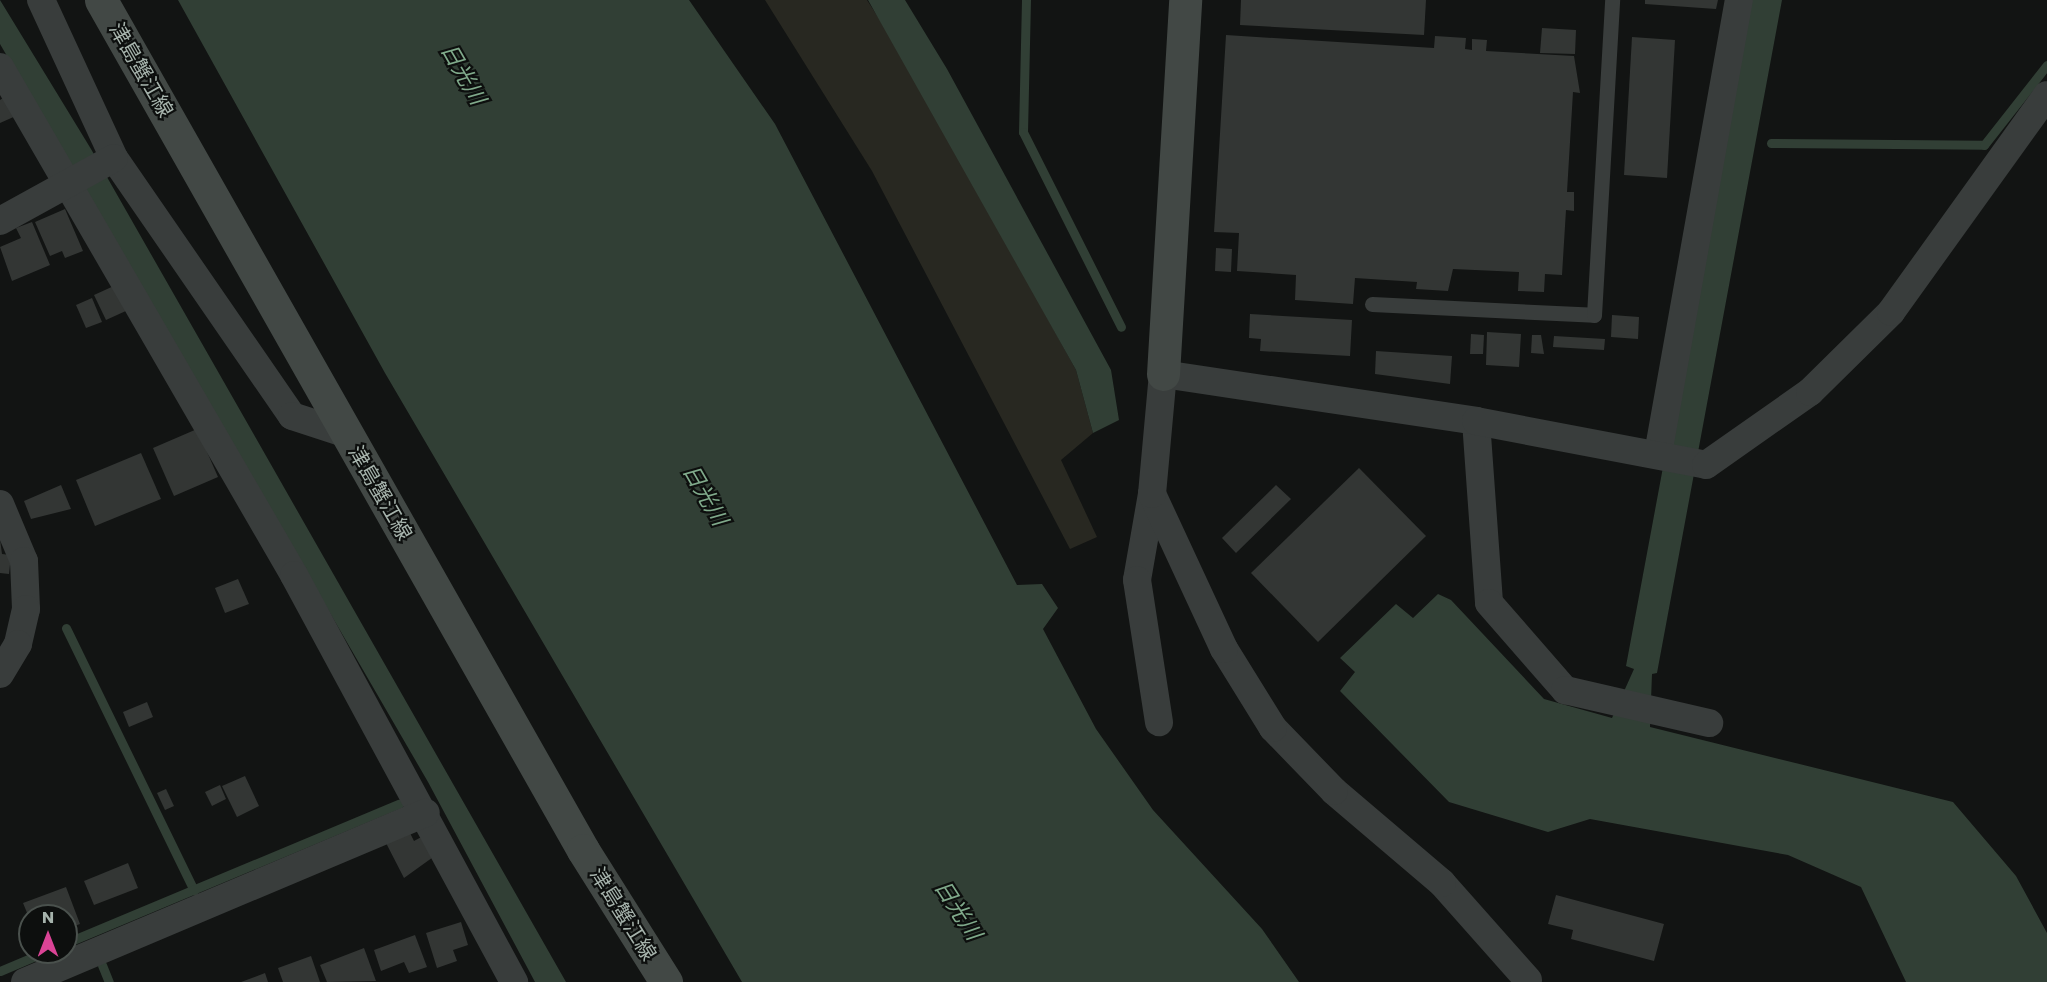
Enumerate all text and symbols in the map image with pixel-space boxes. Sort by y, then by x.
street label: 津島蟹江線 [104,18,178,122]
water label: 日光川 [435,39,491,109]
street label: 津島蟹江線 [343,441,417,545]
water label: 日光川 [677,460,733,530]
street label: 津島蟹江線 [584,863,662,965]
water label: 日光川 [929,875,987,945]
north arrow [18,904,78,964]
text: N [42,906,54,929]

